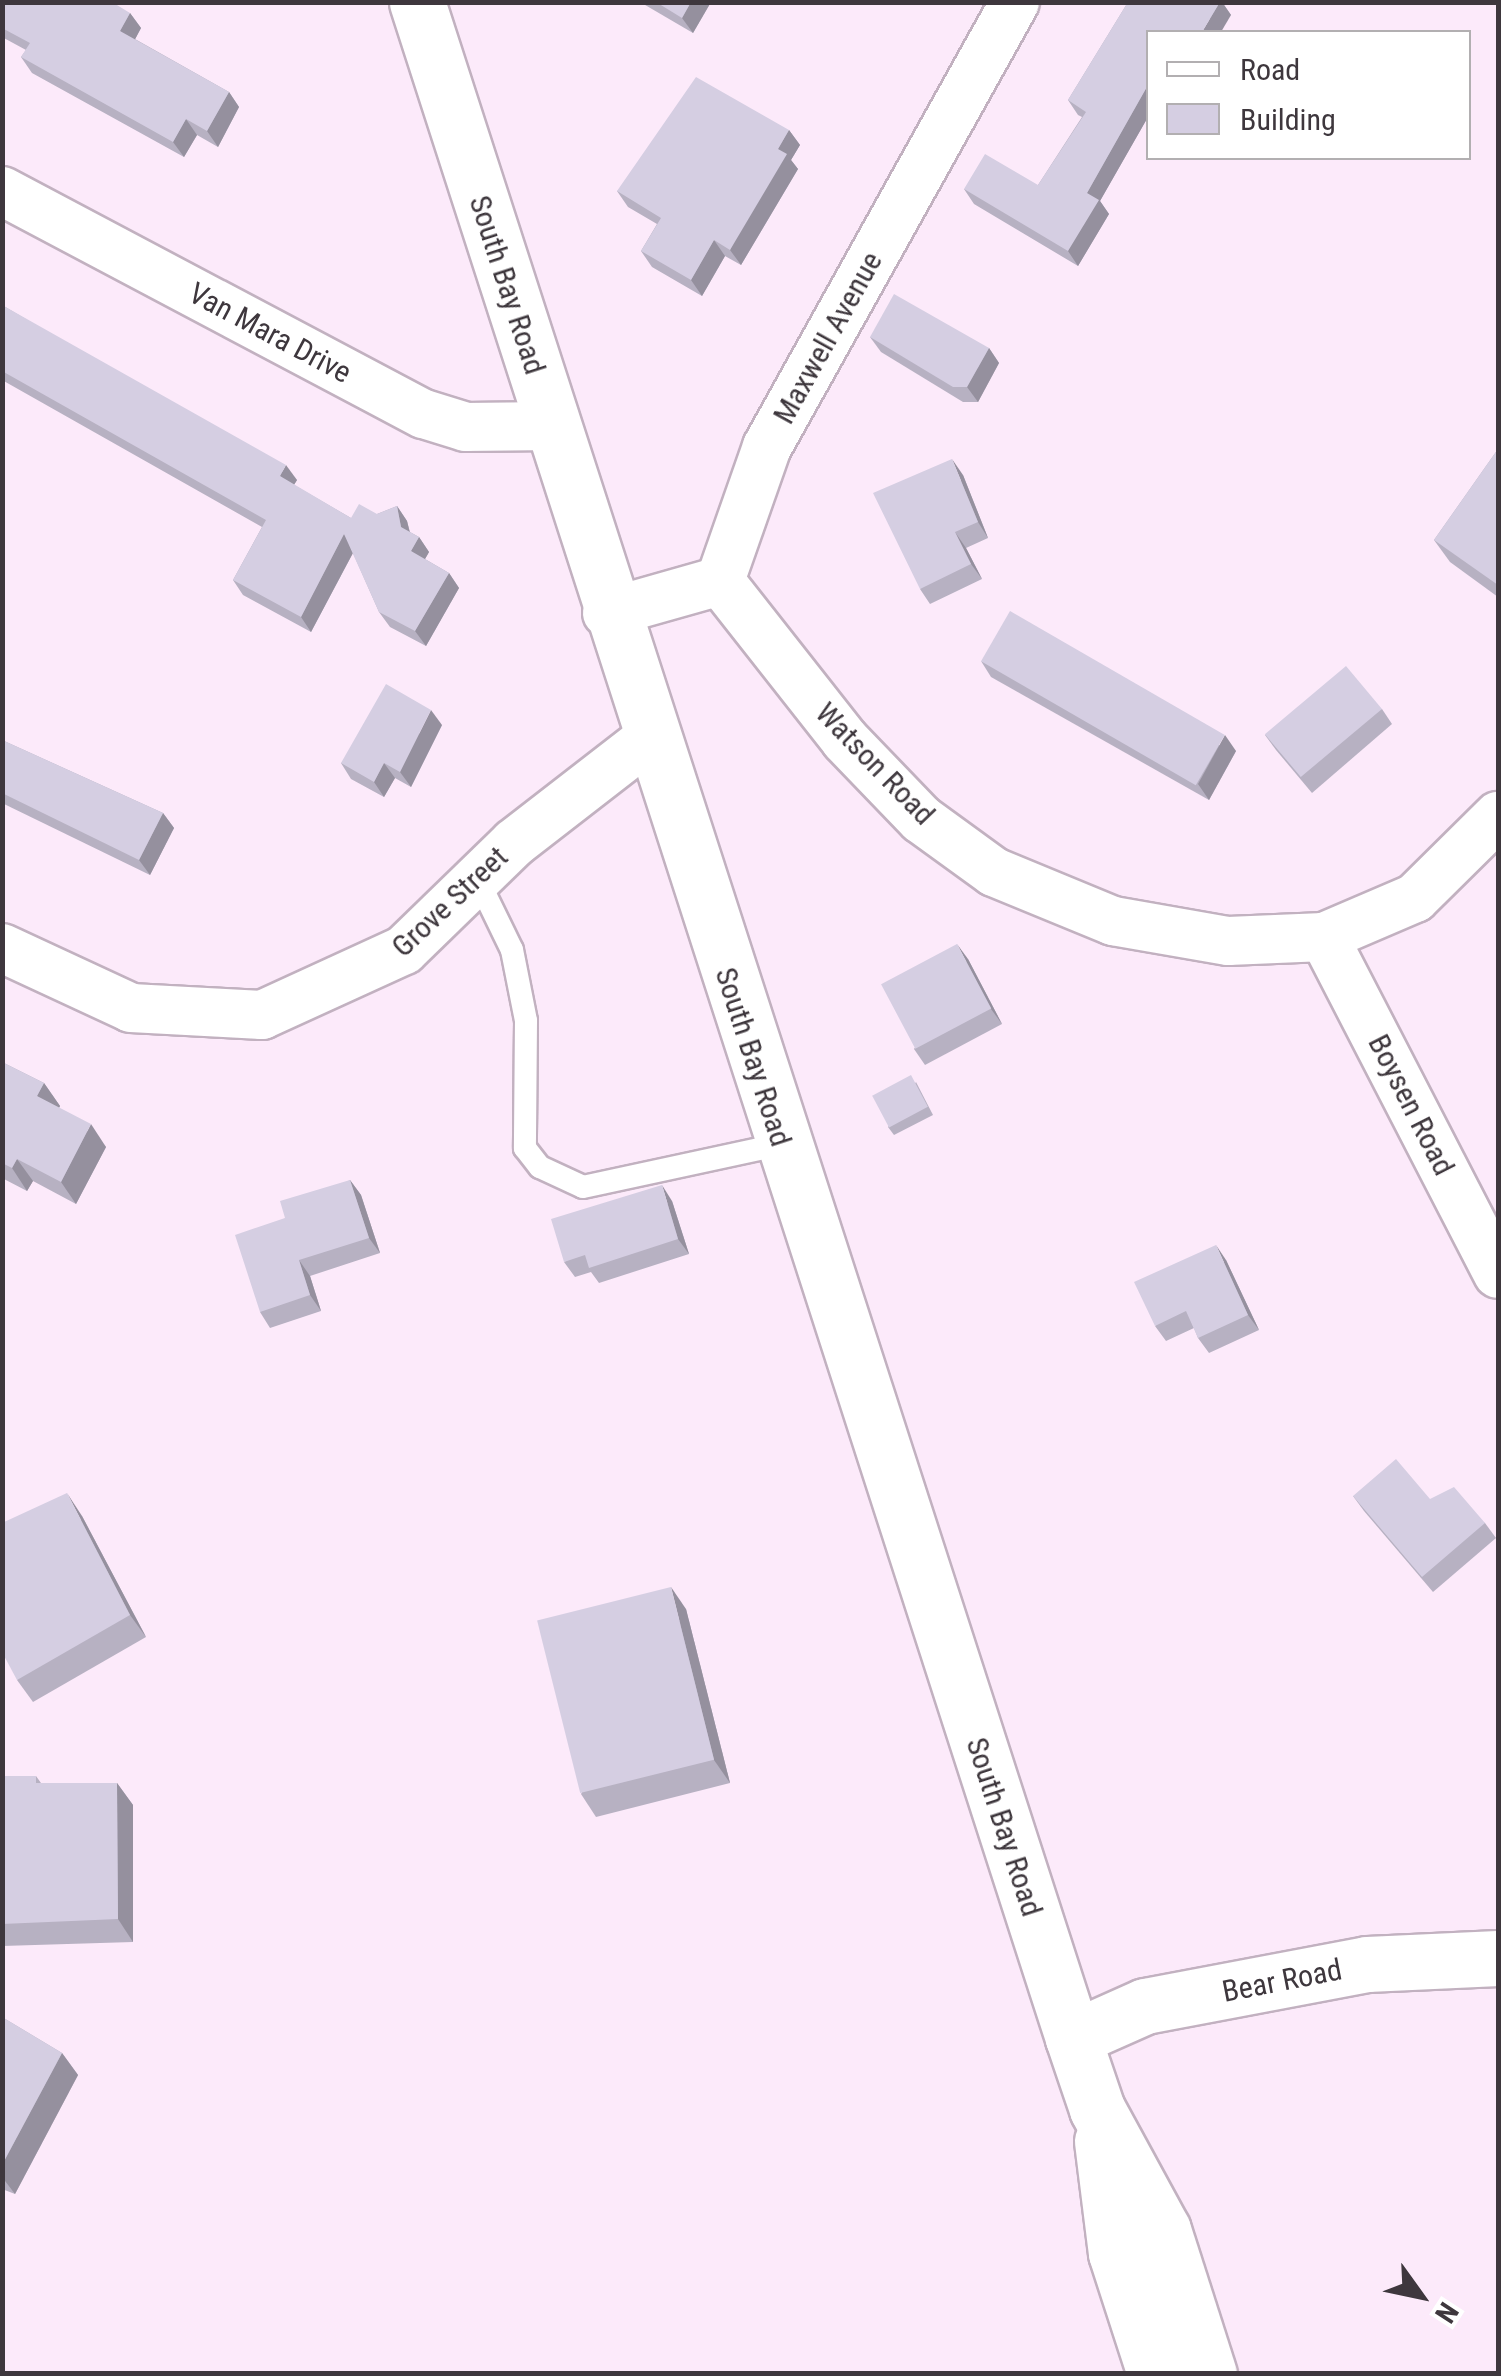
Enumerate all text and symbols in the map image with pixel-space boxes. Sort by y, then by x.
legend [1146,30,1471,160]
text: Road [1240,52,1300,87]
text: Building [1240,102,1336,137]
street label: South Bay Road [461,191,553,379]
street label: Maxwell Avenue [766,246,890,430]
street label: Van Mara Drive [183,275,357,391]
street label: Watson Road [808,695,942,833]
street label: Grove Street [385,839,515,965]
street label: South Bay Road [707,963,799,1151]
street label: Boysen Road [1360,1029,1462,1181]
street label: South Bay Road [958,1733,1050,1921]
street label: Bear Road [1219,1952,1345,2010]
north arrow [1371,2246,1471,2346]
text: N [1428,2296,1465,2329]

